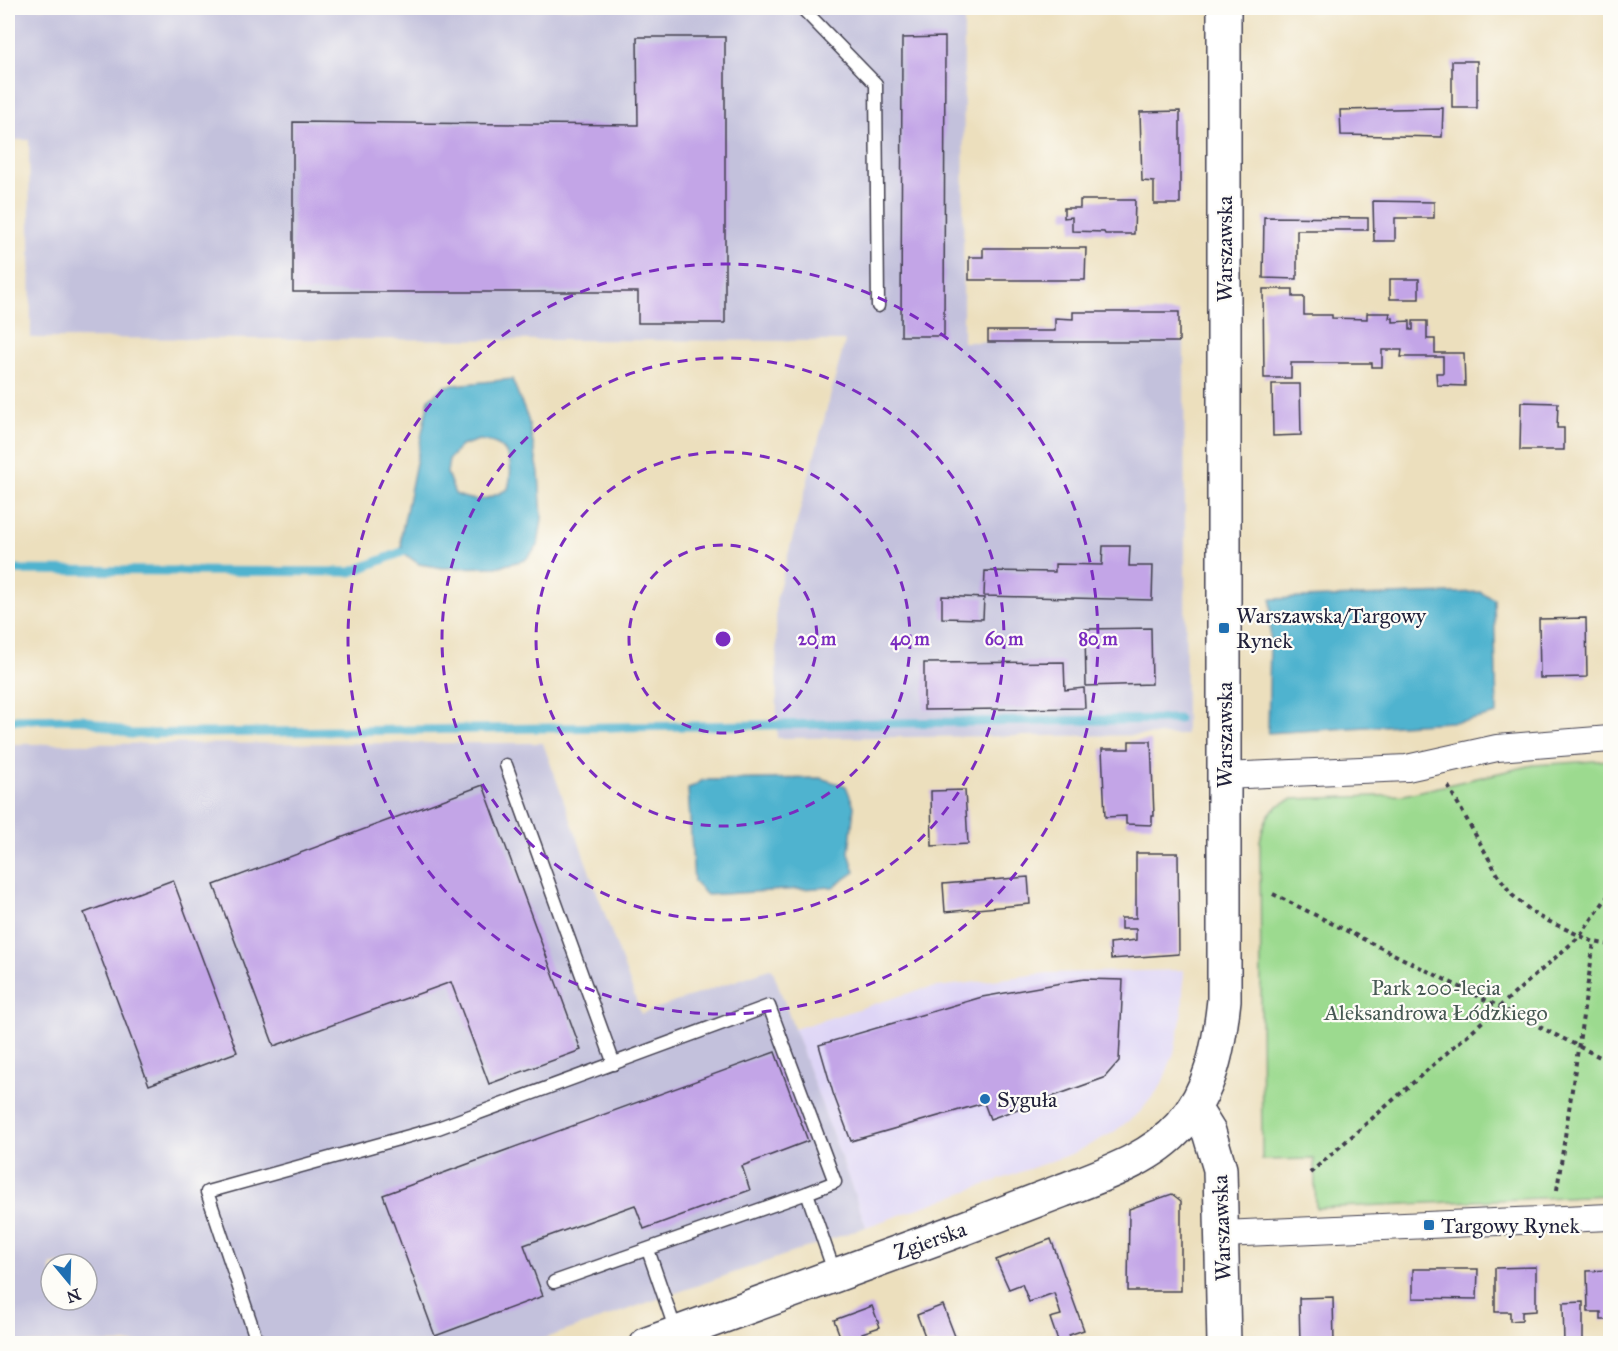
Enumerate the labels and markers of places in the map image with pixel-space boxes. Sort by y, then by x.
place label: Warszawska/Targowy Rynek [1236,602,1427,654]
marker: Warszawska/Targowy Rynek [1217,621,1231,635]
centre of rings [713,629,733,649]
place label: Syguła [997,1086,1058,1113]
marker: Syguła [978,1092,992,1106]
place label: Targowy Rynek [1441,1212,1580,1239]
marker: Targowy Rynek [1422,1218,1436,1232]

